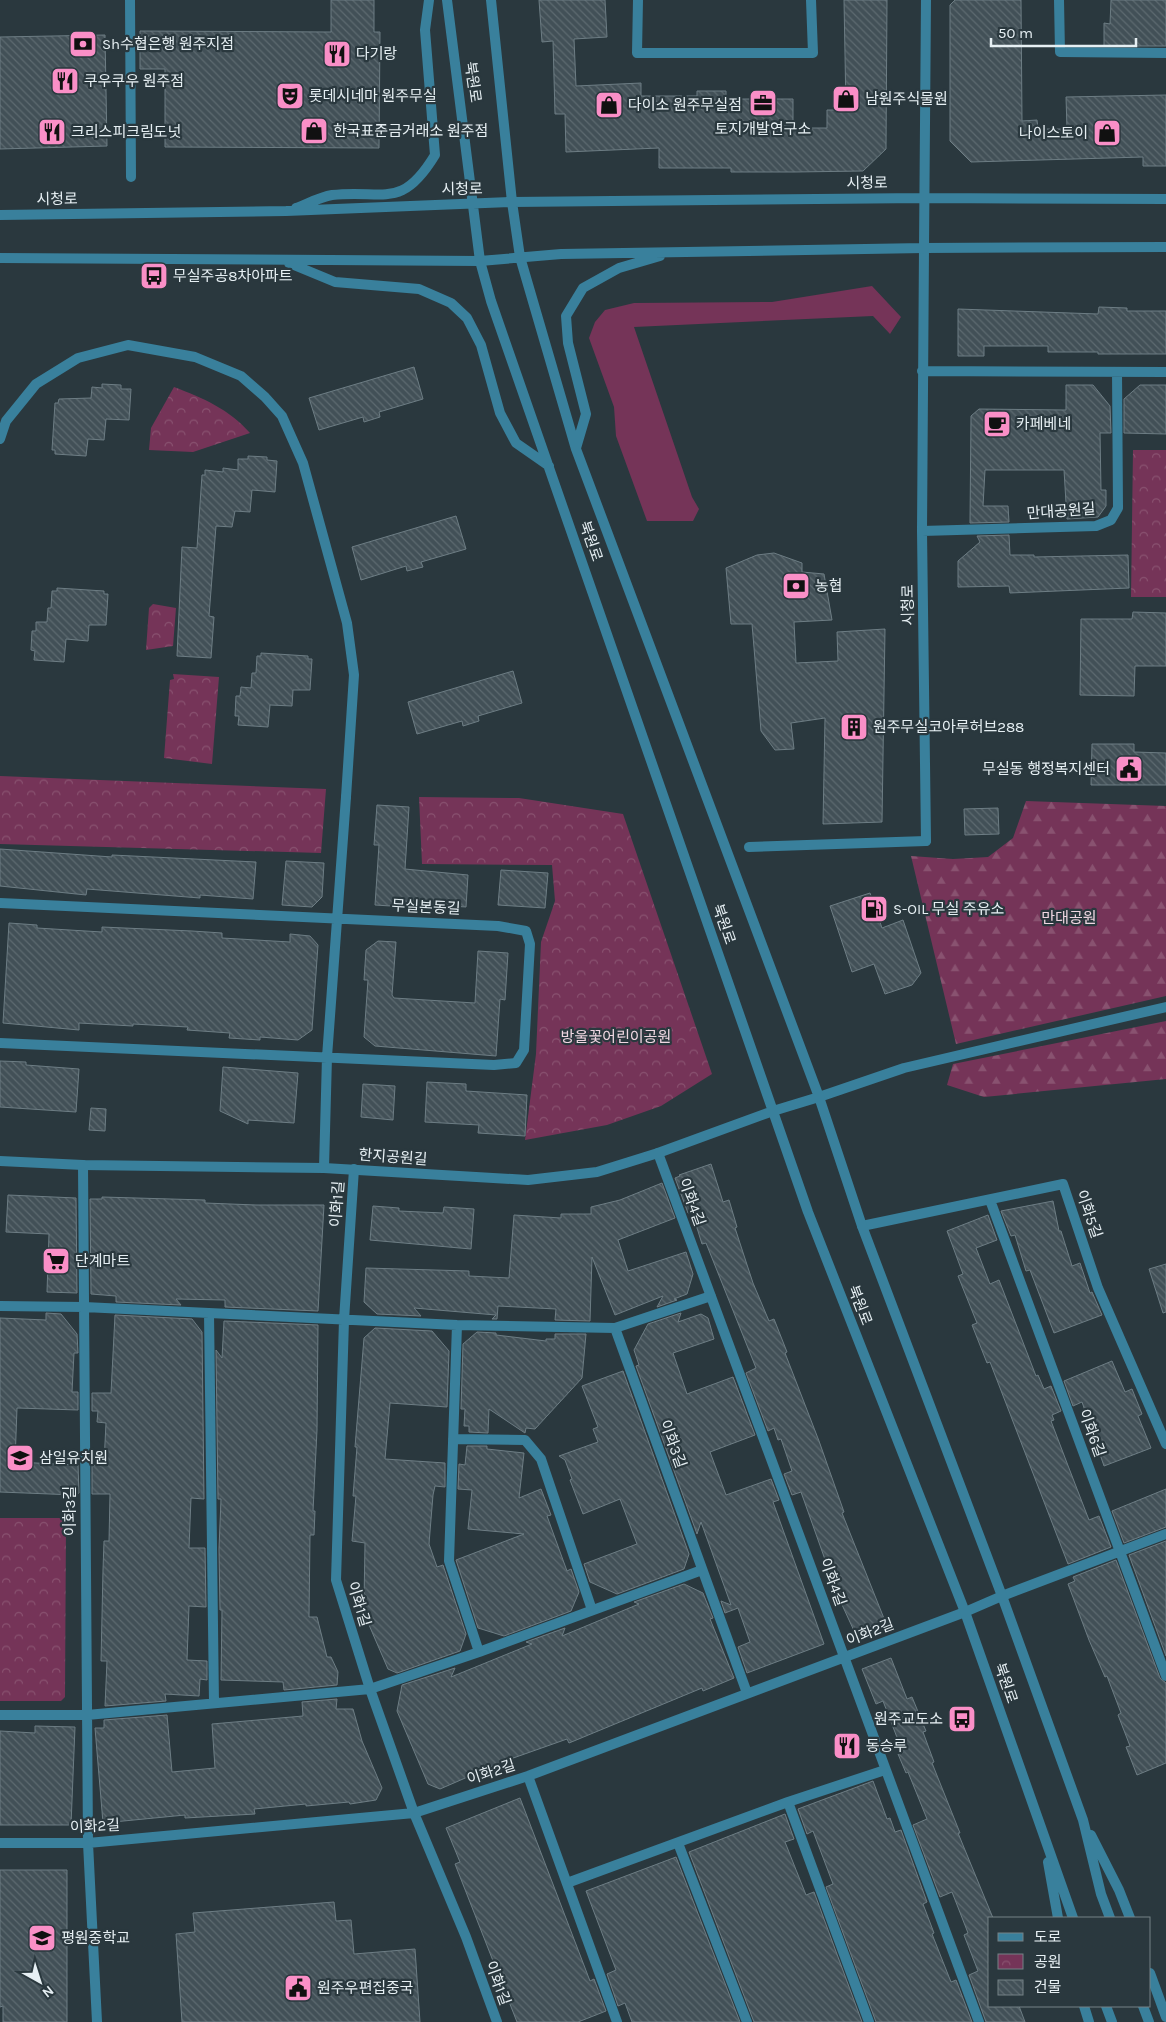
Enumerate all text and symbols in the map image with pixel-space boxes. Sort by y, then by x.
scale bar [991,15,1136,47]
text: 50 m [998,24,1033,42]
bank icon: Sh수협은행 원주지점 [68,29,98,59]
place label: Sh수협은행 원주지점 [102,35,234,53]
restaurant icon: 다기랑 [322,39,352,69]
place label: 다기랑 [356,45,398,63]
street label: 북원로 [461,60,485,104]
restaurant icon: 쿠우쿠우 원주점 [50,66,80,96]
place label: 쿠우쿠우 원주점 [84,72,184,90]
theatre icon: 롯데시네마 원주무실 [275,81,305,111]
shop icon: 남원주식물원 [831,84,861,114]
place label: 롯데시네마 원주무실 [309,87,437,105]
office icon: 토지개발연구소 [748,88,778,118]
shop icon: 다이소 원주무실점 [594,90,624,120]
place label: 남원주식물원 [865,90,948,108]
place label: 다이소 원주무실점 [628,96,742,114]
shop icon: 한국표준금거래소 원주점 [299,116,329,146]
restaurant icon: 크리스피크림도넛 [37,117,67,147]
shop icon: 나이스토이 [1092,118,1122,148]
place label: 토지개발연구소 [715,120,811,138]
place label: 한국표준금거래소 원주점 [333,122,488,140]
place label: 크리스피크림도넛 [71,123,181,141]
place label: 나이스토이 [1019,124,1088,142]
street label: 시청로 [846,174,888,192]
street label: 시청로 [441,180,483,198]
street label: 시청로 [36,190,78,208]
bus stop icon: 무실주공8차아파트 [139,261,169,291]
place label: 무실주공8차아파트 [173,267,293,285]
cafe icon: 카페베네 [982,409,1012,439]
place label: 카페베네 [1016,415,1071,433]
street label: 만대공원길 [1026,500,1096,522]
street label: 북원로 [576,518,606,564]
bank icon: 농협 [781,571,811,601]
place label: 농협 [815,577,843,595]
street label: 시청로 [899,584,917,626]
building icon: 원주무실코아루허브288 [839,712,869,742]
place label: 원주무실코아루허브288 [873,718,1024,736]
public building icon: 무실동 행정복지센터 [1114,754,1144,784]
place label: 무실동 행정복지센터 [982,760,1110,778]
fuel station icon: S-OIL 무실 주유소 [859,894,889,924]
street label: 무실본동길 [391,896,461,918]
place label: S-OIL 무실 주유소 [893,900,1005,918]
street label: 북원로 [709,901,739,947]
park label: 만대공원 [1041,909,1097,927]
park label: 방울꽃어린이공원 [561,1028,671,1046]
street label: 한지공원길 [358,1146,428,1168]
street label: 이화4길 [675,1176,709,1228]
street label: 이화1길 [326,1180,348,1228]
street label: 이화5길 [1072,1187,1106,1241]
supermarket icon: 단계마트 [41,1246,71,1276]
place label: 단계마트 [75,1252,130,1270]
street label: 북원로 [844,1282,876,1328]
street label: 이화6길 [1075,1406,1109,1460]
street label: 이화3길 [656,1417,690,1471]
school or university icon: 삼일유치원 [5,1443,35,1473]
place label: 삼일유치원 [39,1449,108,1467]
street label: 이화3길 [61,1486,79,1536]
street label: 이화4길 [816,1556,850,1608]
street label: 이화1길 [344,1579,374,1629]
street label: 이화2길 [843,1615,897,1649]
street label: 북원로 [991,1660,1021,1706]
bus stop icon: 원주교도소 [947,1704,977,1734]
place label: 원주교도소 [874,1710,943,1728]
restaurant icon: 동승루 [832,1731,862,1761]
place label: 동승루 [866,1737,907,1755]
street label: 이화2길 [464,1756,518,1788]
street label: 이화2길 [70,1816,120,1836]
legend [988,1917,1151,2007]
school or university icon: 평원중학교 [27,1923,57,1953]
text: 도로 [1034,1928,1062,1946]
place label: 평원중학교 [61,1929,130,1947]
text: 공원 [1034,1953,1062,1971]
north arrow [15,1957,65,2007]
street label: 이화1길 [482,1958,514,2008]
public building icon: 원주우편집중국 [283,1973,313,2003]
text: 건물 [1034,1978,1062,1996]
place label: 원주우편집중국 [317,1979,414,1997]
text: N [39,1982,57,2001]

